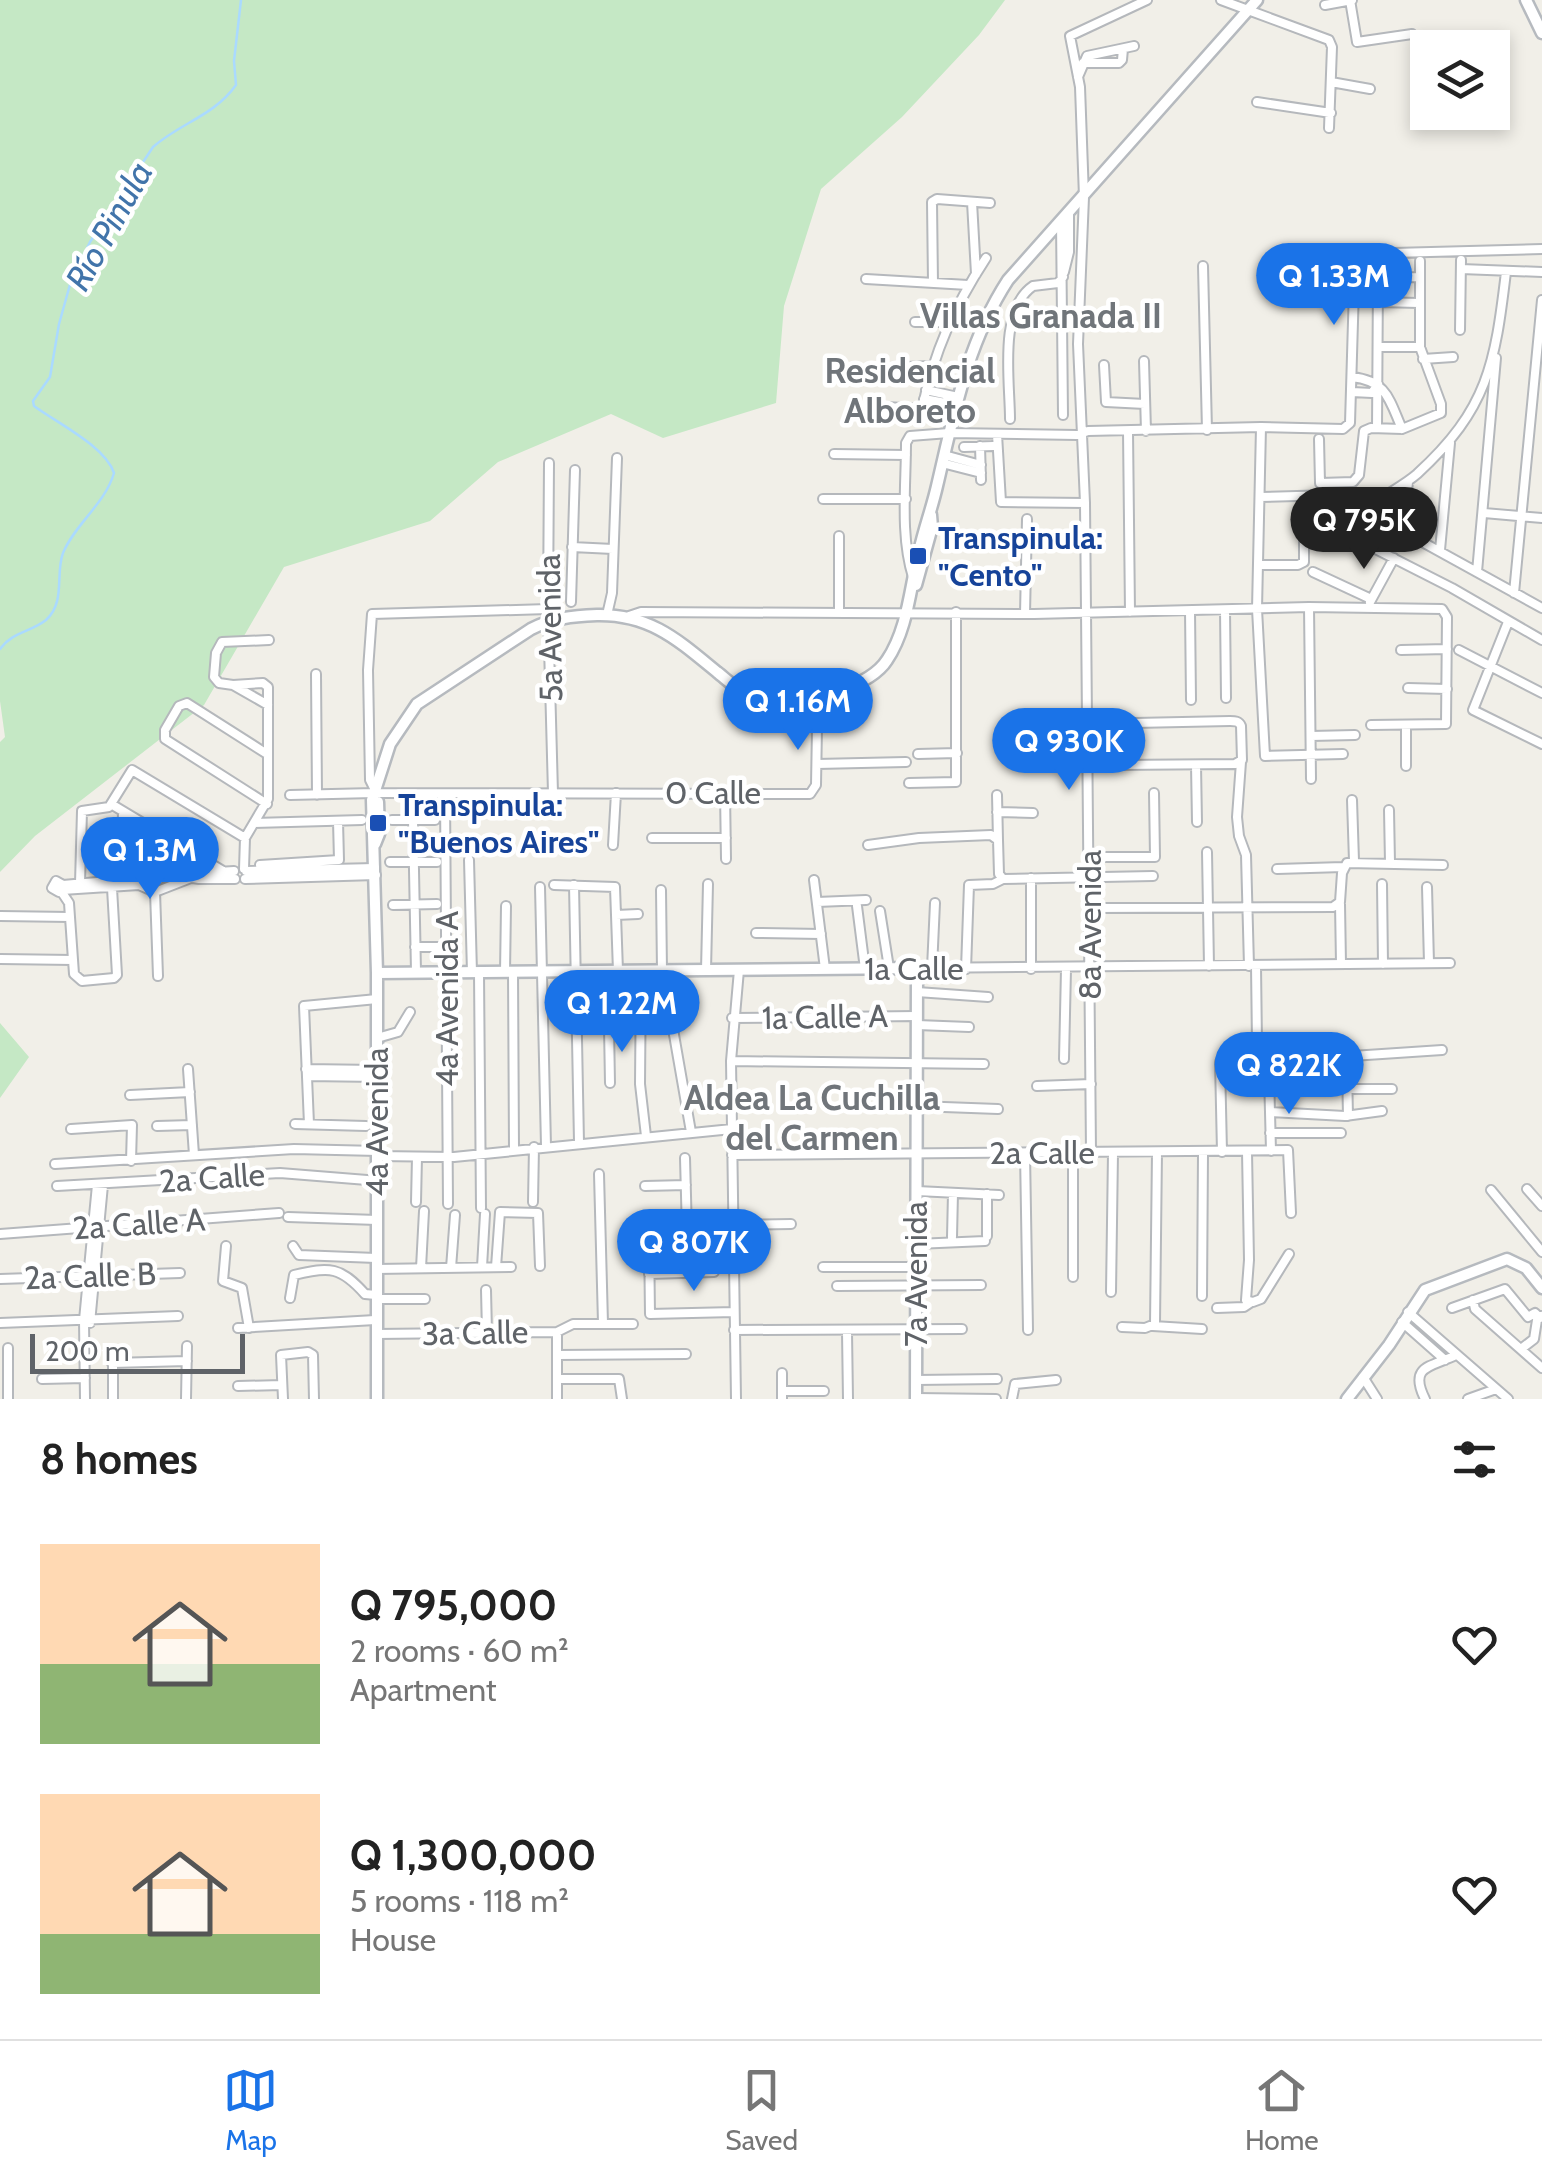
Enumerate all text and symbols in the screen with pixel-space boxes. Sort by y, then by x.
map controls [1410,30,1510,130]
button: layers [1410,30,1510,130]
water label: Río Pinula [56,154,161,298]
pin: Q 1.33M [1242,243,1426,328]
text: Q 1.33M [1278,256,1390,295]
district label: Villas Granada II [920,294,1162,337]
district label: Residencial Alboreto [825,349,995,432]
pin: Q 795K [1283,487,1445,572]
text: Q 795K [1312,500,1416,539]
place label: Transpinula: "Cento" [938,518,1103,594]
marker: Transpinula: "Cento" [907,545,929,567]
street label: 5a Avenida [529,553,570,702]
pin: Q 1.16M [706,668,890,753]
text: Q 1.16M [745,681,851,720]
pin: Q 930K [988,708,1150,793]
text: Q 930K [1014,721,1124,760]
street label: 0 Calle [665,773,761,812]
place label: Transpinula: "Buenos Aires" [398,785,599,861]
marker: Transpinula: "Buenos Aires" [367,812,389,834]
pin: Q 1.3M [69,817,231,902]
text: Q 1.3M [103,830,197,869]
street label: 8a Avenida [1070,849,1109,1000]
street label: 4a Avenida A [427,911,466,1087]
street label: 1a Calle [864,949,964,988]
pin: Q 1.22M [530,970,714,1055]
text: Q 1.22M [567,983,677,1022]
street label: 1a Calle A [762,996,889,1037]
pin: Q 822K [1208,1032,1370,1117]
text: Q 822K [1237,1045,1341,1084]
street label: 4a Avenida [357,1047,396,1197]
district label: Aldea La Cuchilla del Carmen [684,1076,941,1159]
street label: 2a Calle [989,1133,1095,1172]
street label: 2a Calle [158,1154,266,1201]
street label: 2a Calle A [71,1199,207,1248]
street label: 7a Avenida [896,1200,935,1347]
pin: Q 807K [613,1209,775,1294]
text: Q 807K [639,1222,749,1261]
street label: 2a Calle B [23,1254,157,1297]
street label: 3a Calle [422,1312,528,1353]
scale bar [30,1329,245,1374]
text: 200 m [45,1334,130,1368]
icon: filters [1447,1432,1502,1487]
text: 8 homes [40,1433,198,1485]
text: Q 795,000 [350,1579,557,1631]
icon: home [120,1584,240,1704]
icon: heart [1447,1617,1502,1672]
text: 2 rooms · 60 m² [350,1631,569,1670]
text: Apartment [350,1670,497,1709]
text: Q 1,300,000 [350,1829,596,1881]
icon: home [120,1834,240,1954]
icon: heart [1447,1867,1502,1922]
text: 5 rooms · 118 m² [350,1881,569,1920]
text: House [350,1920,436,1959]
tab: Map [223,2063,278,2157]
tab: Saved [725,2063,798,2157]
tab: Home [1245,2063,1319,2157]

